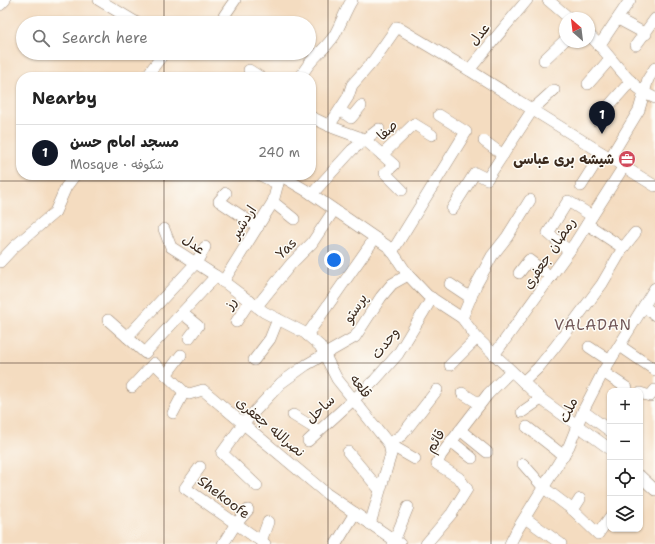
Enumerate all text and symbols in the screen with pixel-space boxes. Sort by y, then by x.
north arrow [559,12,595,48]
search box [16,16,316,60]
street label: عدل [464,19,494,49]
icon: search [30,27,52,49]
text: Search here [62,28,148,48]
text: Nearby [32,87,97,109]
pin: 1 [589,101,615,134]
street label: صفا [373,116,401,144]
text: مسجد امام حسن [70,132,179,152]
text: 1 [42,144,48,161]
text: 240 m [258,144,300,161]
office icon: شیشه بری عباسی [617,149,637,169]
place label: شیشه بری عباسی [513,150,614,168]
text: Mosque · شکوفه [70,156,164,173]
street label: اردشیر [225,202,260,243]
street label: رمضان جعفری [518,214,580,292]
street label: عدل [179,230,209,258]
street label: Yas [272,234,300,262]
your location [324,250,344,270]
street label: پرستو [338,290,372,327]
street label: رز [219,294,240,313]
district label: VALADAN [554,315,632,335]
street label: وحدت [367,323,403,363]
street label: قلعه [346,371,376,401]
map controls [607,388,643,532]
button: + [607,388,643,424]
street label: ساحل [301,391,339,427]
street label: نصرالله جعفری [233,393,309,461]
street label: ملت [555,395,581,425]
button: − [607,424,643,460]
street label: قائم [421,426,451,457]
button: locate [607,460,643,496]
street label: Shekoofe [194,472,254,523]
button: layers [607,496,643,532]

